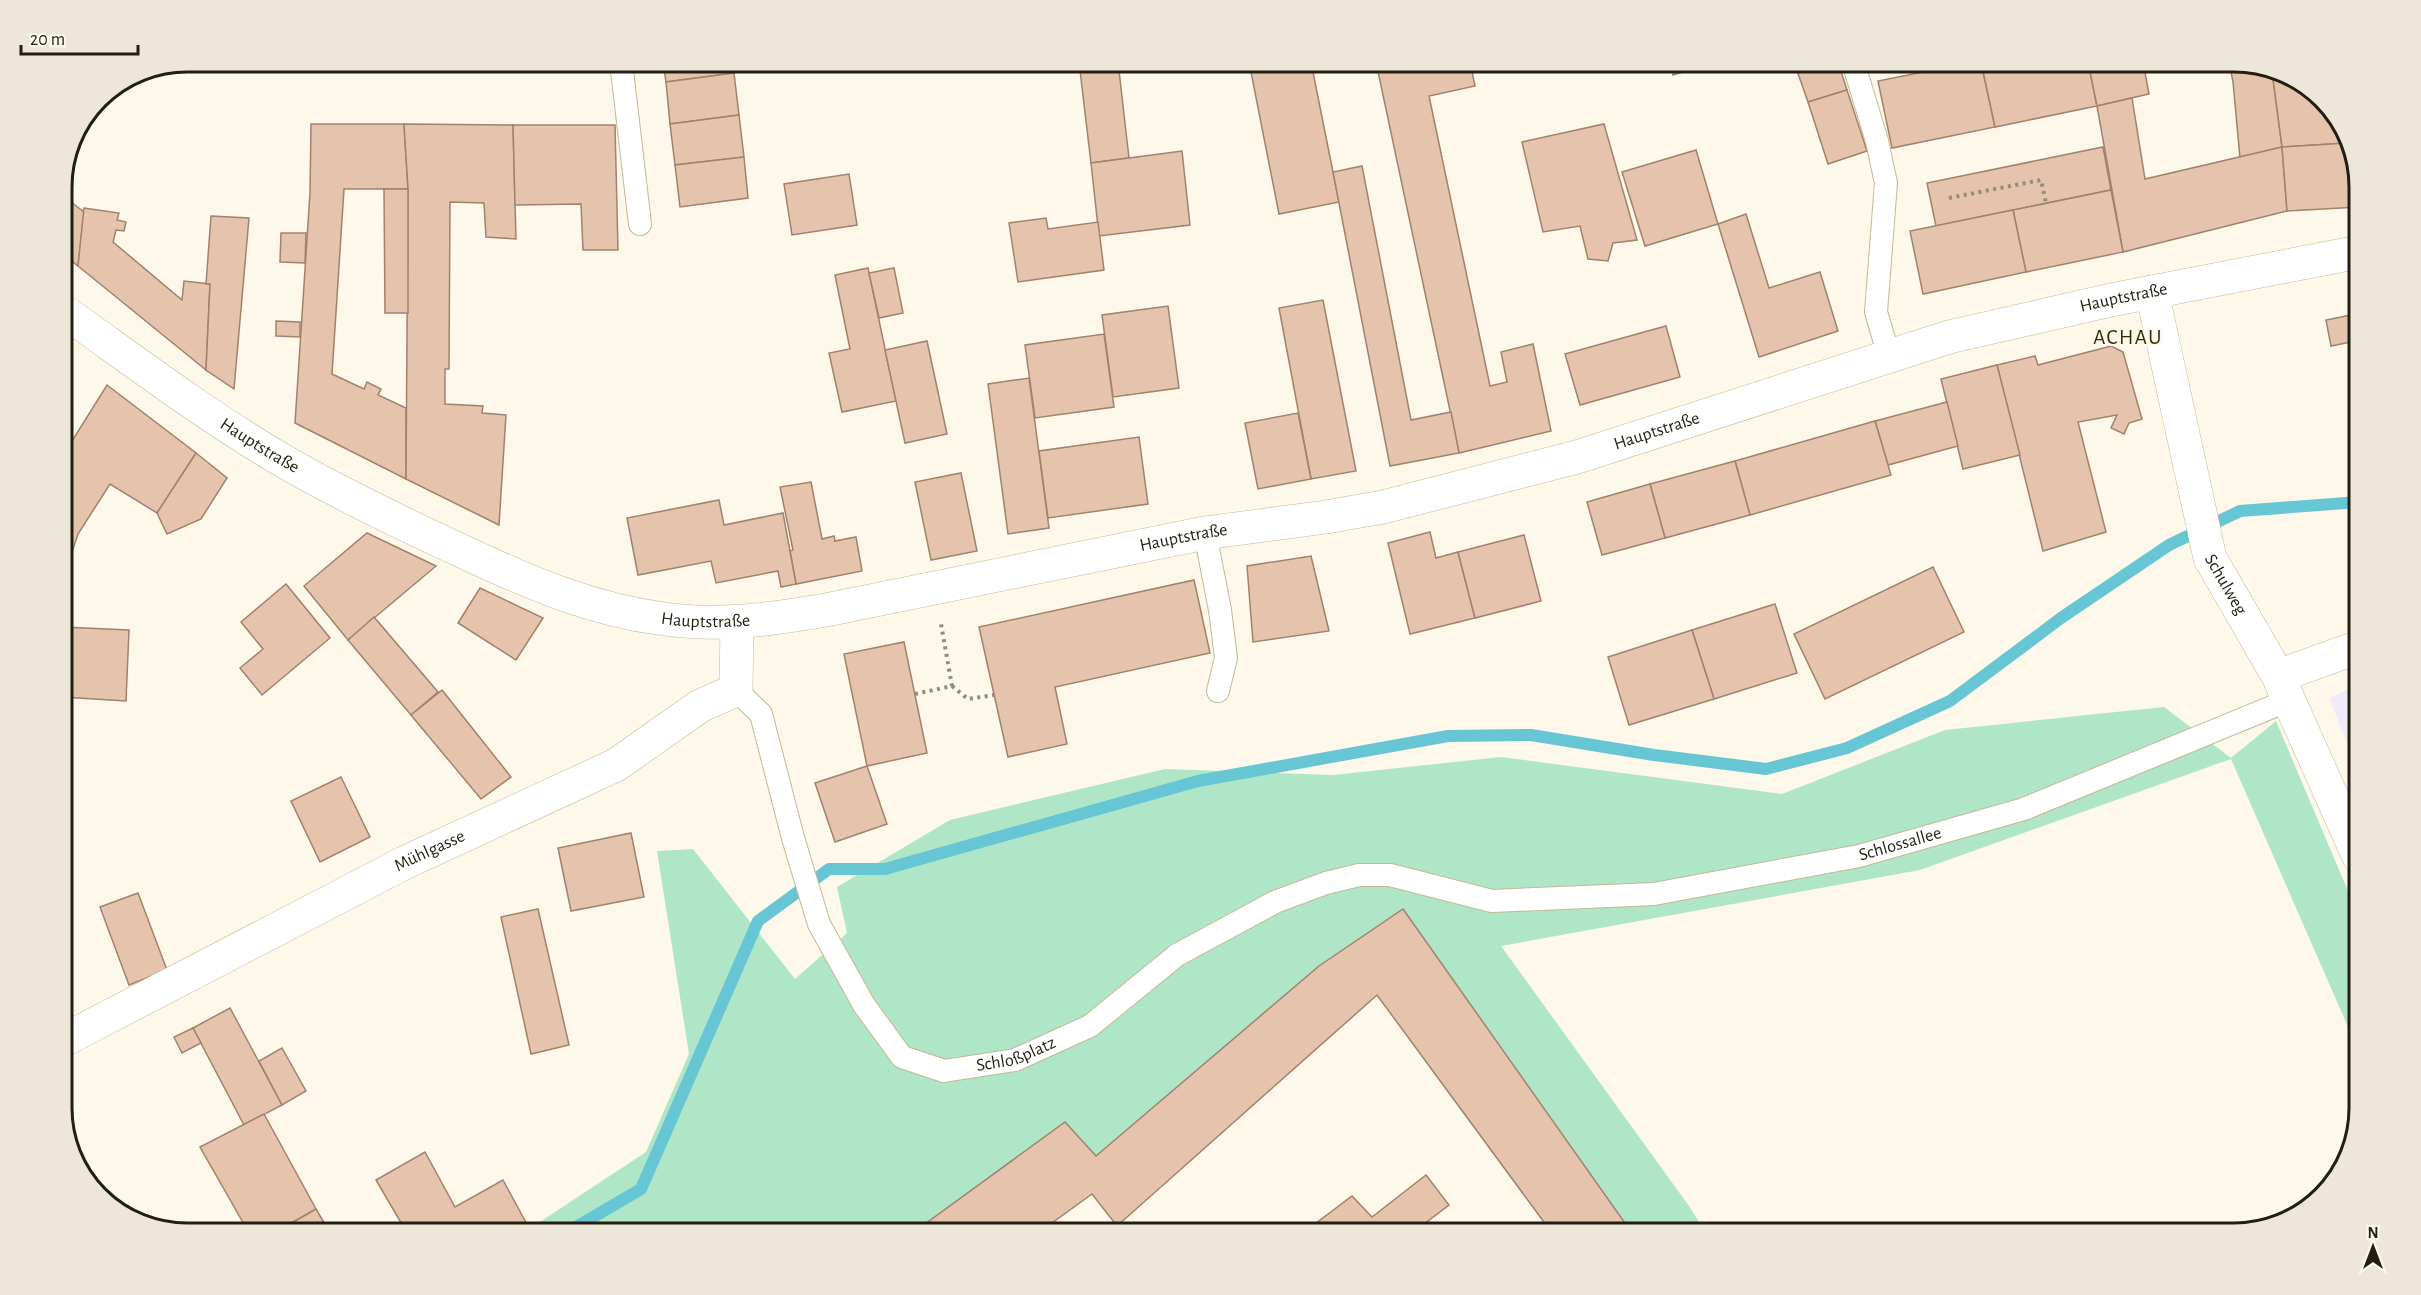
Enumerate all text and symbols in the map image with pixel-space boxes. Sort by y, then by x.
scale bar [21,18,138,56]
text: 20 m [30,31,65,49]
street label: Hauptstraße [2078,280,2169,316]
district label: ACHAU [2093,327,2163,348]
street label: Hauptstraße [1612,409,1702,453]
street label: Hauptstraße [217,415,302,477]
street label: Hauptstraße [1138,521,1229,555]
street label: Schulweg [2201,551,2250,618]
street label: Hauptstraße [660,610,751,631]
street label: Schlossallee [1857,824,1944,865]
street label: Mühlgasse [392,827,468,875]
street label: Schloßplatz [975,1034,1058,1075]
north arrow [2343,1217,2403,1277]
text: N [2367,1225,2379,1241]

